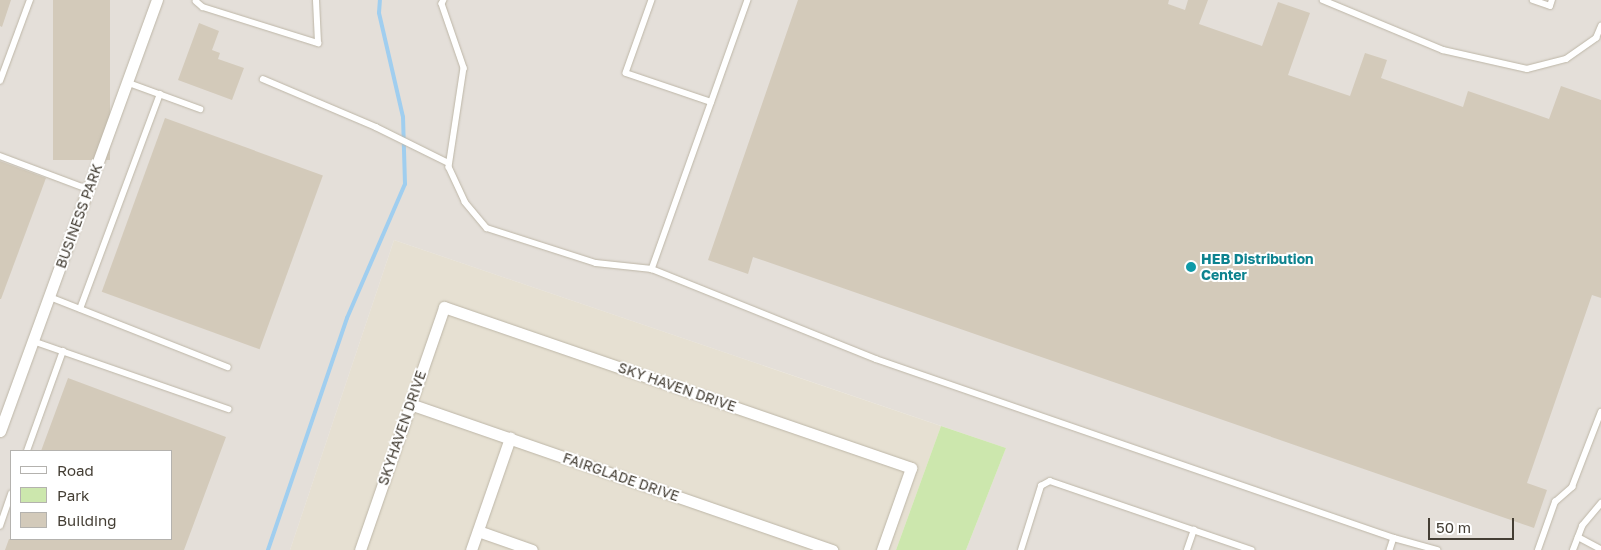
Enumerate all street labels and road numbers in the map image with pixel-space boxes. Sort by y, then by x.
street label: BUSINESS PARK [52,161,106,271]
street label: SKY HAVEN DRIVE [616,359,738,415]
street label: SKYHAVEN DRIVE [374,368,430,488]
street label: FAIRGLADE DRIVE [561,449,681,505]

